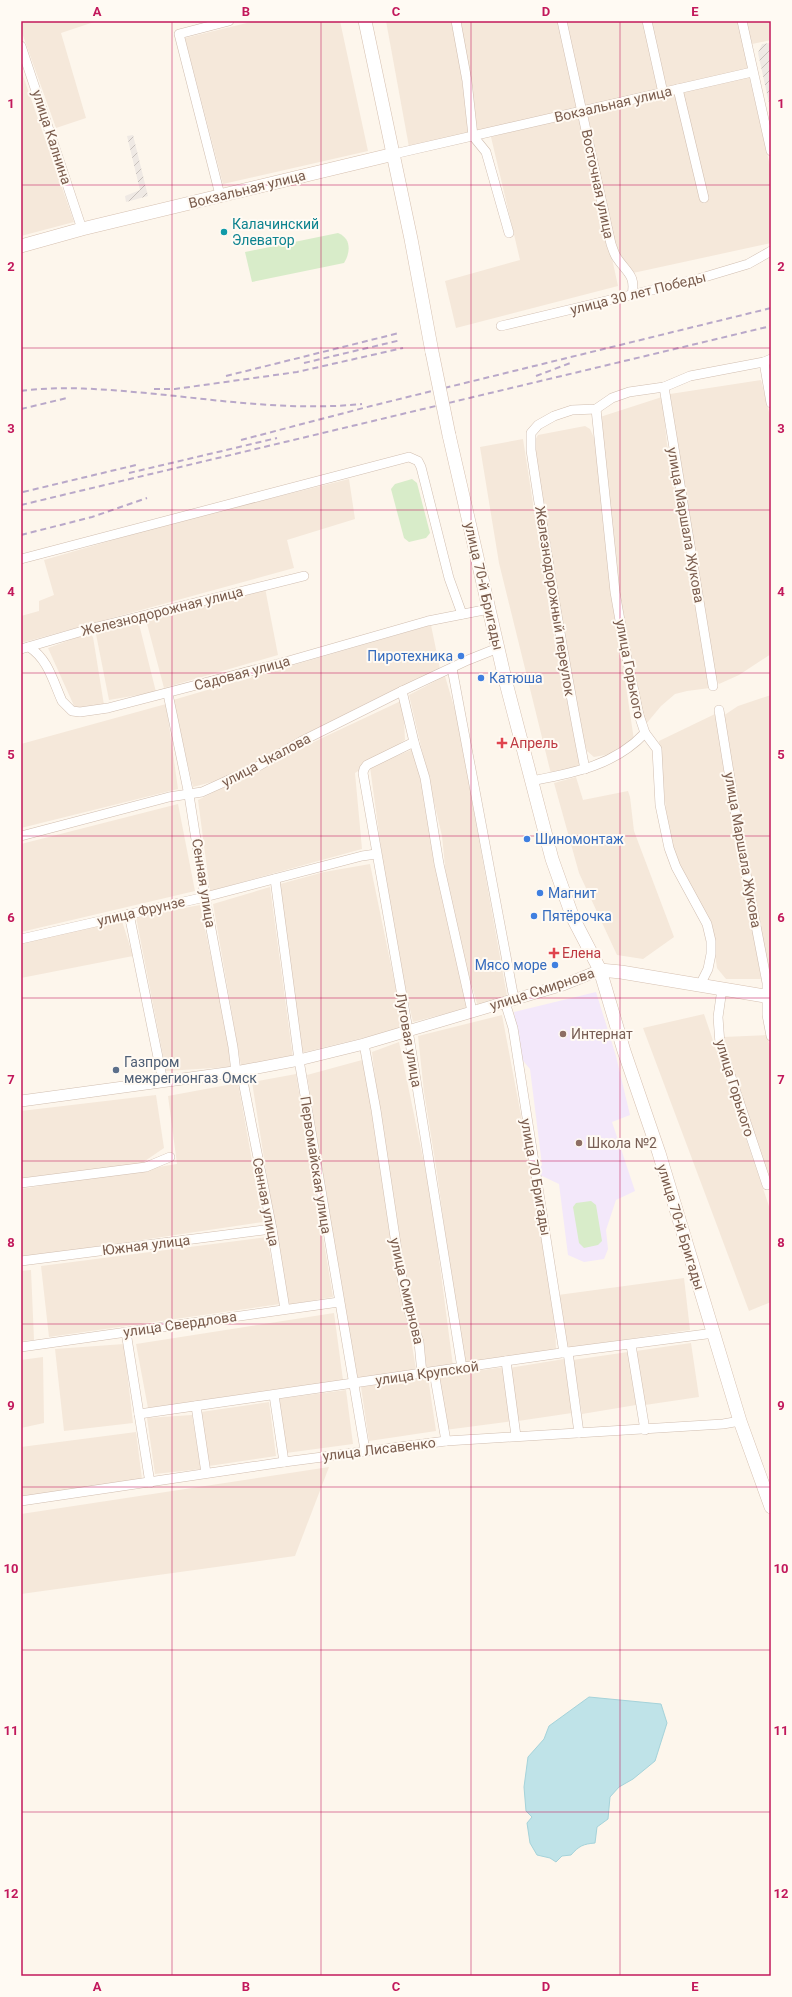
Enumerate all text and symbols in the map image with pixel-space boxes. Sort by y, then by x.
text: A [93,4,102,19]
text: B [242,4,250,19]
text: C [392,4,401,19]
text: D [542,4,550,19]
text: E [691,4,699,19]
street label: Вокзальная улица [553,83,673,125]
street label: улица Калнина [29,88,75,186]
text: 1 [7,96,15,111]
text: 1 [777,96,785,111]
street label: Восточная улица [579,128,617,240]
street label: Вокзальная улица [187,167,307,211]
place label: Калачинский Элеватор [232,216,319,248]
marker: Калачинский Элеватор [219,227,229,237]
text: 2 [7,259,15,274]
text: 2 [777,259,785,274]
street label: улица 30 лет Победы [569,268,707,318]
text: 3 [7,421,15,436]
text: 3 [777,421,785,436]
street label: улица Маршала Жукова [664,446,708,604]
street label: Железнодорожный переулок [532,505,578,698]
street label: улица 70-й Бригады [462,521,506,651]
street label: Железнодорожная улица [79,583,245,639]
text: 4 [7,584,15,599]
text: 4 [777,584,785,599]
street label: улица Горького [613,618,647,720]
place label: Пиротехника [367,648,453,664]
marker: Пиротехника [456,651,466,661]
street label: Садовая улица [192,653,292,693]
place label: Катюша [489,670,543,686]
marker: Катюша [476,673,486,683]
street label: улица Чкалова [219,730,313,790]
place label: Апрель [510,735,558,751]
marker: Апрель [497,738,507,748]
text: 5 [7,747,15,762]
text: 5 [777,747,785,762]
street label: улица Маршала Жукова [721,771,765,929]
place label: Шиномонтаж [535,831,624,847]
marker: Шиномонтаж [522,834,532,844]
street label: Сенная улица [189,837,219,929]
place label: Магнит [548,885,597,901]
marker: Магнит [535,888,545,898]
street label: улица Фрунзе [95,893,187,929]
place label: Пятёрочка [542,908,612,924]
text: 6 [7,910,15,925]
text: 6 [777,910,785,925]
marker: Пятёрочка [529,911,539,921]
place label: Елена [562,945,601,961]
marker: Елена [549,948,559,958]
place label: Мясо море [475,957,547,973]
marker: Мясо море [550,960,560,970]
street label: улица Смирнова [488,965,596,1013]
street label: Луговая улица [393,992,425,1088]
place label: Интернат [571,1026,633,1042]
marker: Интернат [558,1029,568,1039]
street label: улица Горького [713,1037,757,1139]
place label: Газпром межрегионгаз Омск [124,1054,257,1086]
marker: Газпром межрегионгаз Омск [111,1065,121,1075]
text: 7 [7,1072,15,1087]
text: 7 [777,1072,785,1087]
street label: Первомайская улица [297,1095,335,1235]
street label: улица 70 Бригады [518,1117,554,1237]
place label: Школа №2 [587,1135,657,1151]
marker: Школа №2 [574,1138,584,1148]
street label: Сенная улица [250,1156,282,1248]
street label: улица 70-й Бригады [654,1162,708,1292]
street label: Южная улица [101,1232,191,1258]
text: 8 [7,1235,15,1250]
text: 8 [777,1235,785,1250]
street label: улица Смирнова [387,1236,427,1346]
street label: улица Свердлова [122,1308,238,1340]
street label: улица Крупской [374,1358,480,1388]
text: 9 [7,1398,15,1413]
text: 9 [777,1398,785,1413]
street label: улица Лисавенко [322,1434,436,1464]
text: 10 [4,1561,18,1576]
text: 10 [774,1561,788,1576]
text: 11 [4,1723,18,1738]
text: 11 [774,1723,788,1738]
text: 12 [4,1886,18,1901]
text: 12 [774,1886,788,1901]
text: A [93,1979,102,1994]
text: B [242,1979,250,1994]
text: C [392,1979,401,1994]
text: D [542,1979,550,1994]
text: E [691,1979,699,1994]

